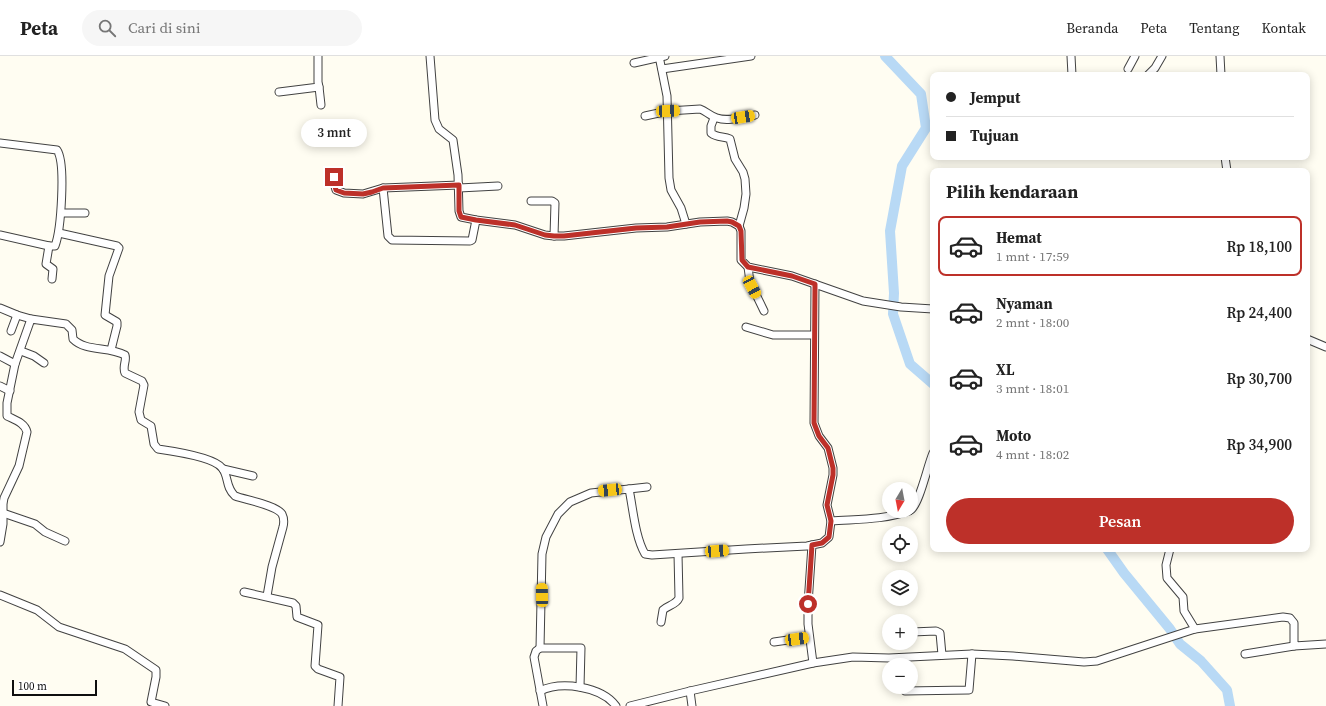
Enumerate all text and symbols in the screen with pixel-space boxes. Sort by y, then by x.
search box [82,10,362,46]
text: Peta [20,15,58,41]
icon: search [96,17,118,39]
text: Cari di sini [128,17,200,38]
text: Beranda [1066,18,1118,38]
text: Peta [1140,18,1167,38]
text: Tentang [1189,18,1240,38]
text: Kontak [1262,18,1306,38]
text: Jemput [970,87,1020,108]
car [656,105,680,117]
car [730,109,756,125]
callout: 3 mnt [301,119,367,147]
text: 3 mnt [317,124,351,141]
text: Tujuan [970,125,1019,146]
route end [325,168,343,186]
text: Pilih kendaraan [946,179,1078,204]
text: Hemat [996,227,1042,248]
icon: car [948,228,984,264]
text: Rp 18,100 [1226,236,1292,257]
text: 1 mnt · 17:59 [996,248,1069,265]
car [741,274,763,300]
text: Nyaman [996,293,1053,314]
icon: car [948,294,984,330]
text: Rp 24,400 [1226,302,1292,323]
text: 2 mnt · 18:00 [996,314,1069,331]
text: XL [996,359,1015,380]
icon: car [948,360,984,396]
text: Rp 30,700 [1226,368,1292,389]
text: 3 mnt · 18:01 [996,380,1069,397]
text: Moto [996,425,1031,446]
icon: car [948,426,984,462]
text: Rp 34,900 [1226,434,1292,455]
text: 4 mnt · 18:02 [996,446,1069,463]
north arrow [882,482,918,518]
map controls [882,482,918,694]
car [597,483,623,497]
button: Pesan [946,498,1294,544]
button: locate [882,526,918,562]
car [705,544,729,558]
button: layers [882,570,918,606]
car [536,583,548,607]
route start [799,595,817,613]
button: + [882,614,918,650]
car [784,631,810,647]
button: − [882,658,918,694]
scale bar [12,678,97,697]
text: 100 m [18,679,47,694]

